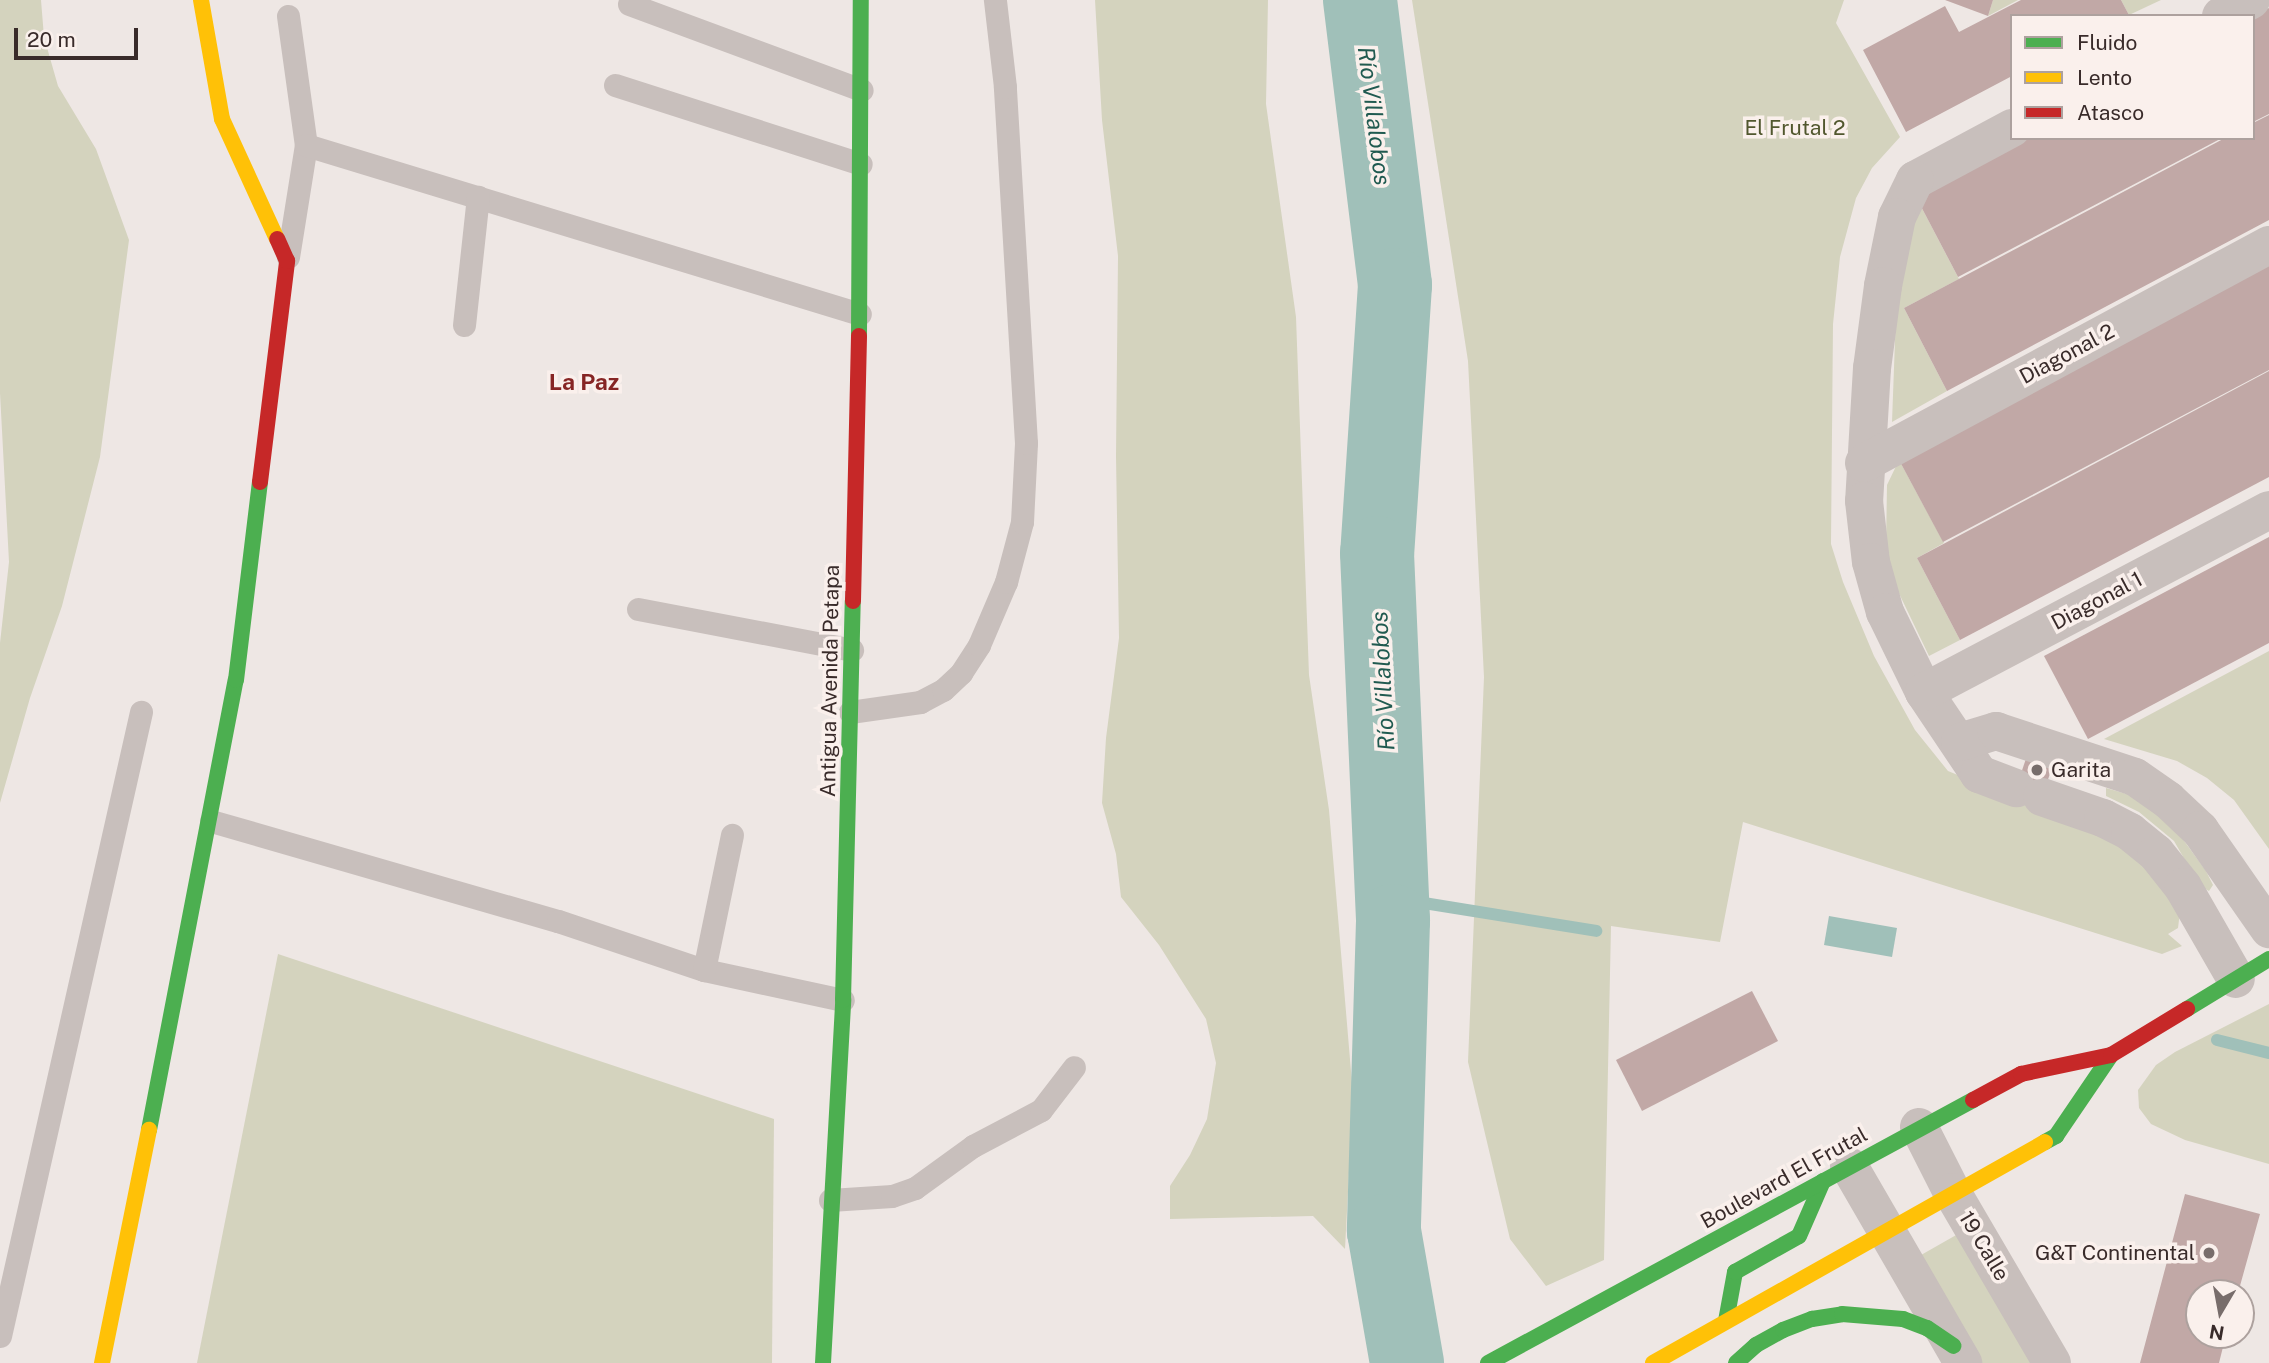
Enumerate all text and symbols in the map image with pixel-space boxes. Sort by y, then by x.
scale bar [18,14,142,58]
legend [2010,14,2255,140]
text: 20 m [27,27,76,52]
text: Fluido [2077,30,2137,55]
water label: Río Villalobos [1352,45,1396,187]
text: Lento [2077,65,2132,90]
text: Atasco [2077,100,2144,125]
park label: El Frutal 2 [1745,115,1845,141]
street label: Diagonal 2 [2015,319,2119,389]
district label: La Paz [549,368,619,396]
street label: Antigua Avenida Petapa [815,565,845,797]
street label: Diagonal 1 [2047,566,2147,636]
water label: Río Villalobos [1366,610,1400,752]
place label: Garita [2051,757,2111,783]
marker: Garita [2029,762,2045,778]
street label: Boulevard El Frutal [1696,1122,1872,1234]
street label: 19 Calle [1954,1207,2014,1285]
place label: G&T Continental [2035,1240,2195,1266]
marker: G&T Continental [2201,1245,2217,1261]
north arrow [2185,1279,2255,1349]
text: N [2207,1321,2226,1345]

